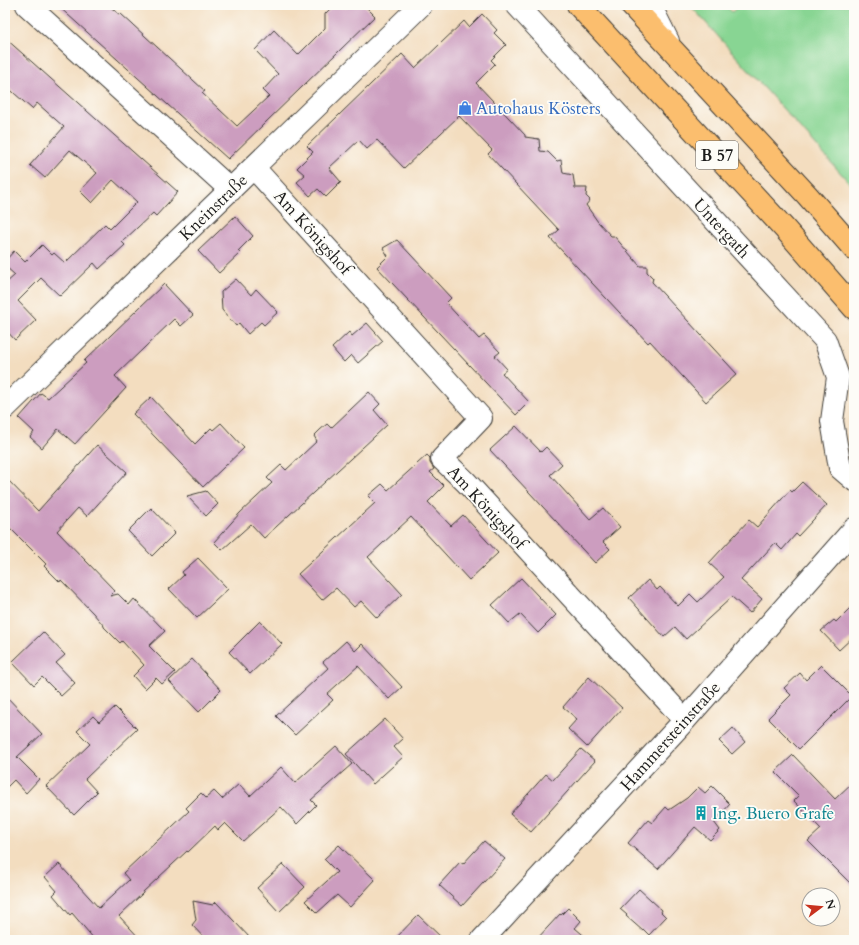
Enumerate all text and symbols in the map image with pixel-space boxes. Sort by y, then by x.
place label: Autohaus Kösters [476,97,601,120]
shop icon: Autohaus Kösters [457,100,473,116]
road number: B 57 [696,141,738,169]
street label: Kneinstraße [174,169,253,246]
street label: Am Königshof [269,185,359,282]
street label: Untergath [688,193,756,264]
street label: Am Königshof [442,461,533,556]
street label: Hammersteinstraße [615,677,726,796]
place label: Ing. Buero Grafe [712,802,834,825]
building icon: Ing. Buero Grafe [693,805,709,821]
north arrow [801,887,841,927]
text: N [822,898,839,911]

